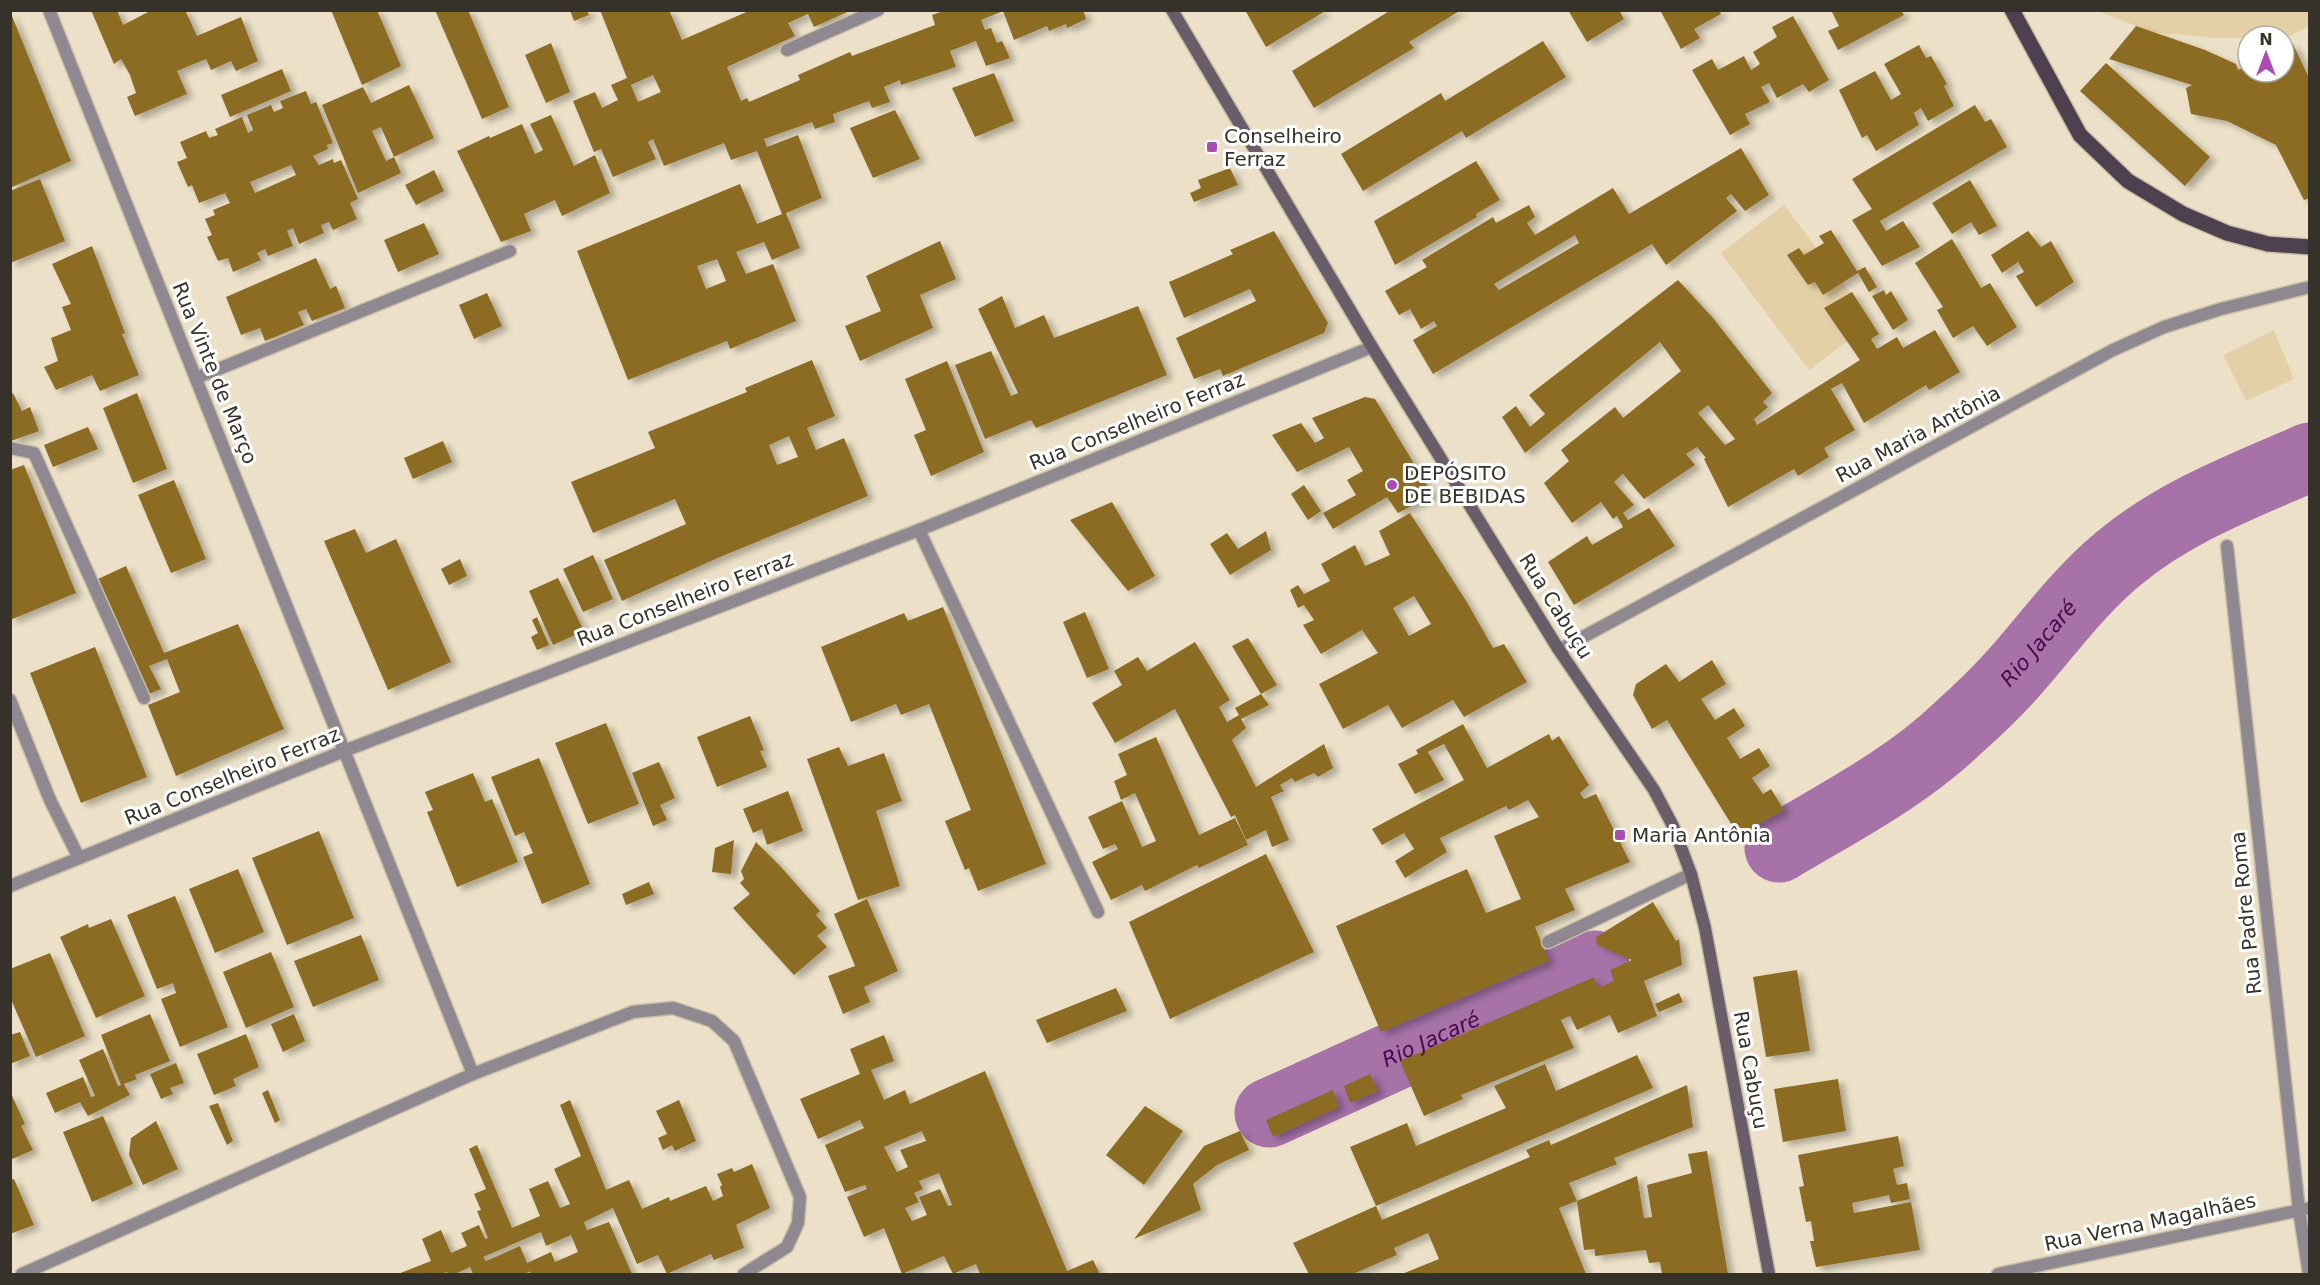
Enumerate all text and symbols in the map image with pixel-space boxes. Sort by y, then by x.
north arrow [2236,24,2296,84]
text: N [2259,30,2273,49]
place label: Conselheiro Ferraz [1224,124,1342,171]
marker: Conselheiro Ferraz [1205,140,1219,154]
street label: Rua Vinte de Março [168,278,262,468]
street label: Rua Conselheiro Ferraz [1026,367,1248,475]
street label: Rua Maria Antônia [1832,380,2004,488]
place label: DEPÓSITO DE BEBIDAS [1404,461,1526,508]
marker: DEPÓSITO DE BEBIDAS [1385,478,1399,492]
street label: Rua Conselheiro Ferraz [573,547,797,651]
street label: Rua Cabuçu [1514,549,1598,663]
water label: Rio Jacaré [1996,596,2082,691]
street label: Rua Conselheiro Ferraz [121,722,343,830]
place label: Maria Antônia [1632,823,1771,847]
marker: Maria Antônia [1613,828,1627,842]
street label: Rua Padre Roma [2226,830,2266,996]
water label: Rio Jacaré [1378,1007,1484,1072]
street label: Rua Cabuçu [1729,1009,1773,1131]
street label: Rua Verna Magalhães [2042,1188,2258,1256]

